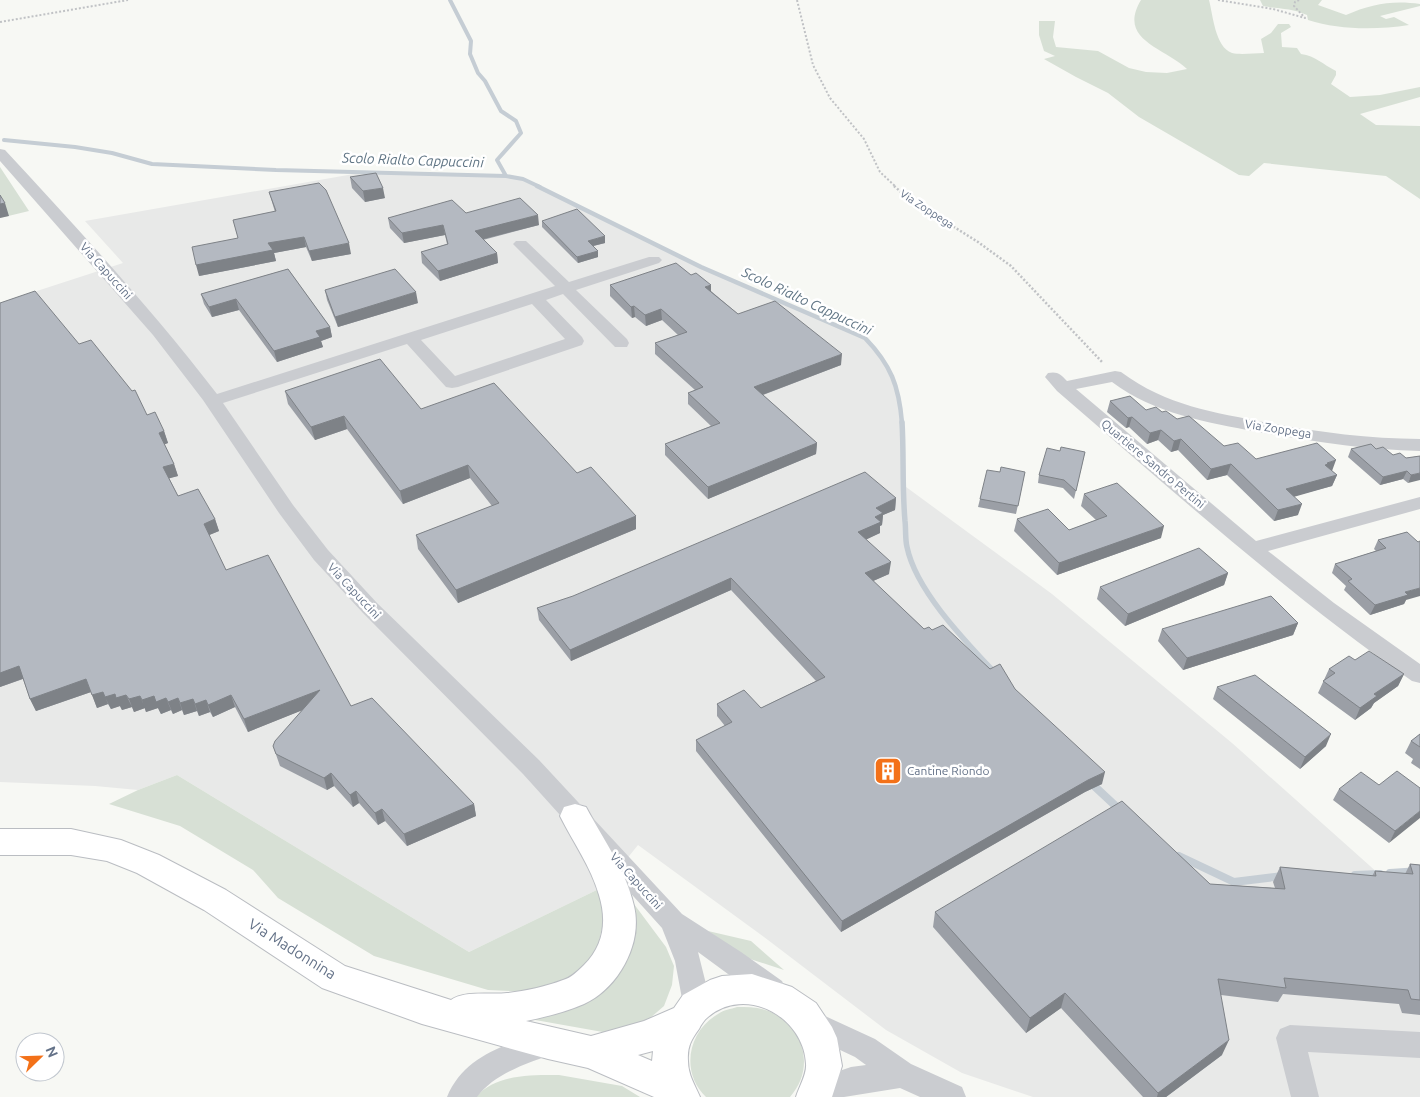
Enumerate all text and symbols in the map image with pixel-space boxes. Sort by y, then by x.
water label: Scolo Rialto Cappuccini [341,149,485,170]
street label: Via Zoppega [898,187,956,231]
street label: Via Capuccini [78,240,135,301]
water label: Scolo Rialto Cappuccini [738,263,875,338]
street label: Quartiere Sandro Pertini [1099,416,1208,511]
street label: Via Zoppega [1244,417,1312,440]
street label: Via Capuccini [325,560,383,621]
building icon: Cantine Riondo [873,756,903,786]
place label: Cantine Riondo [907,764,990,777]
street label: Via Capuccini [608,850,665,911]
street label: Via Madonnina [245,915,339,982]
north arrow [15,1032,65,1082]
text: N [43,1044,61,1060]

